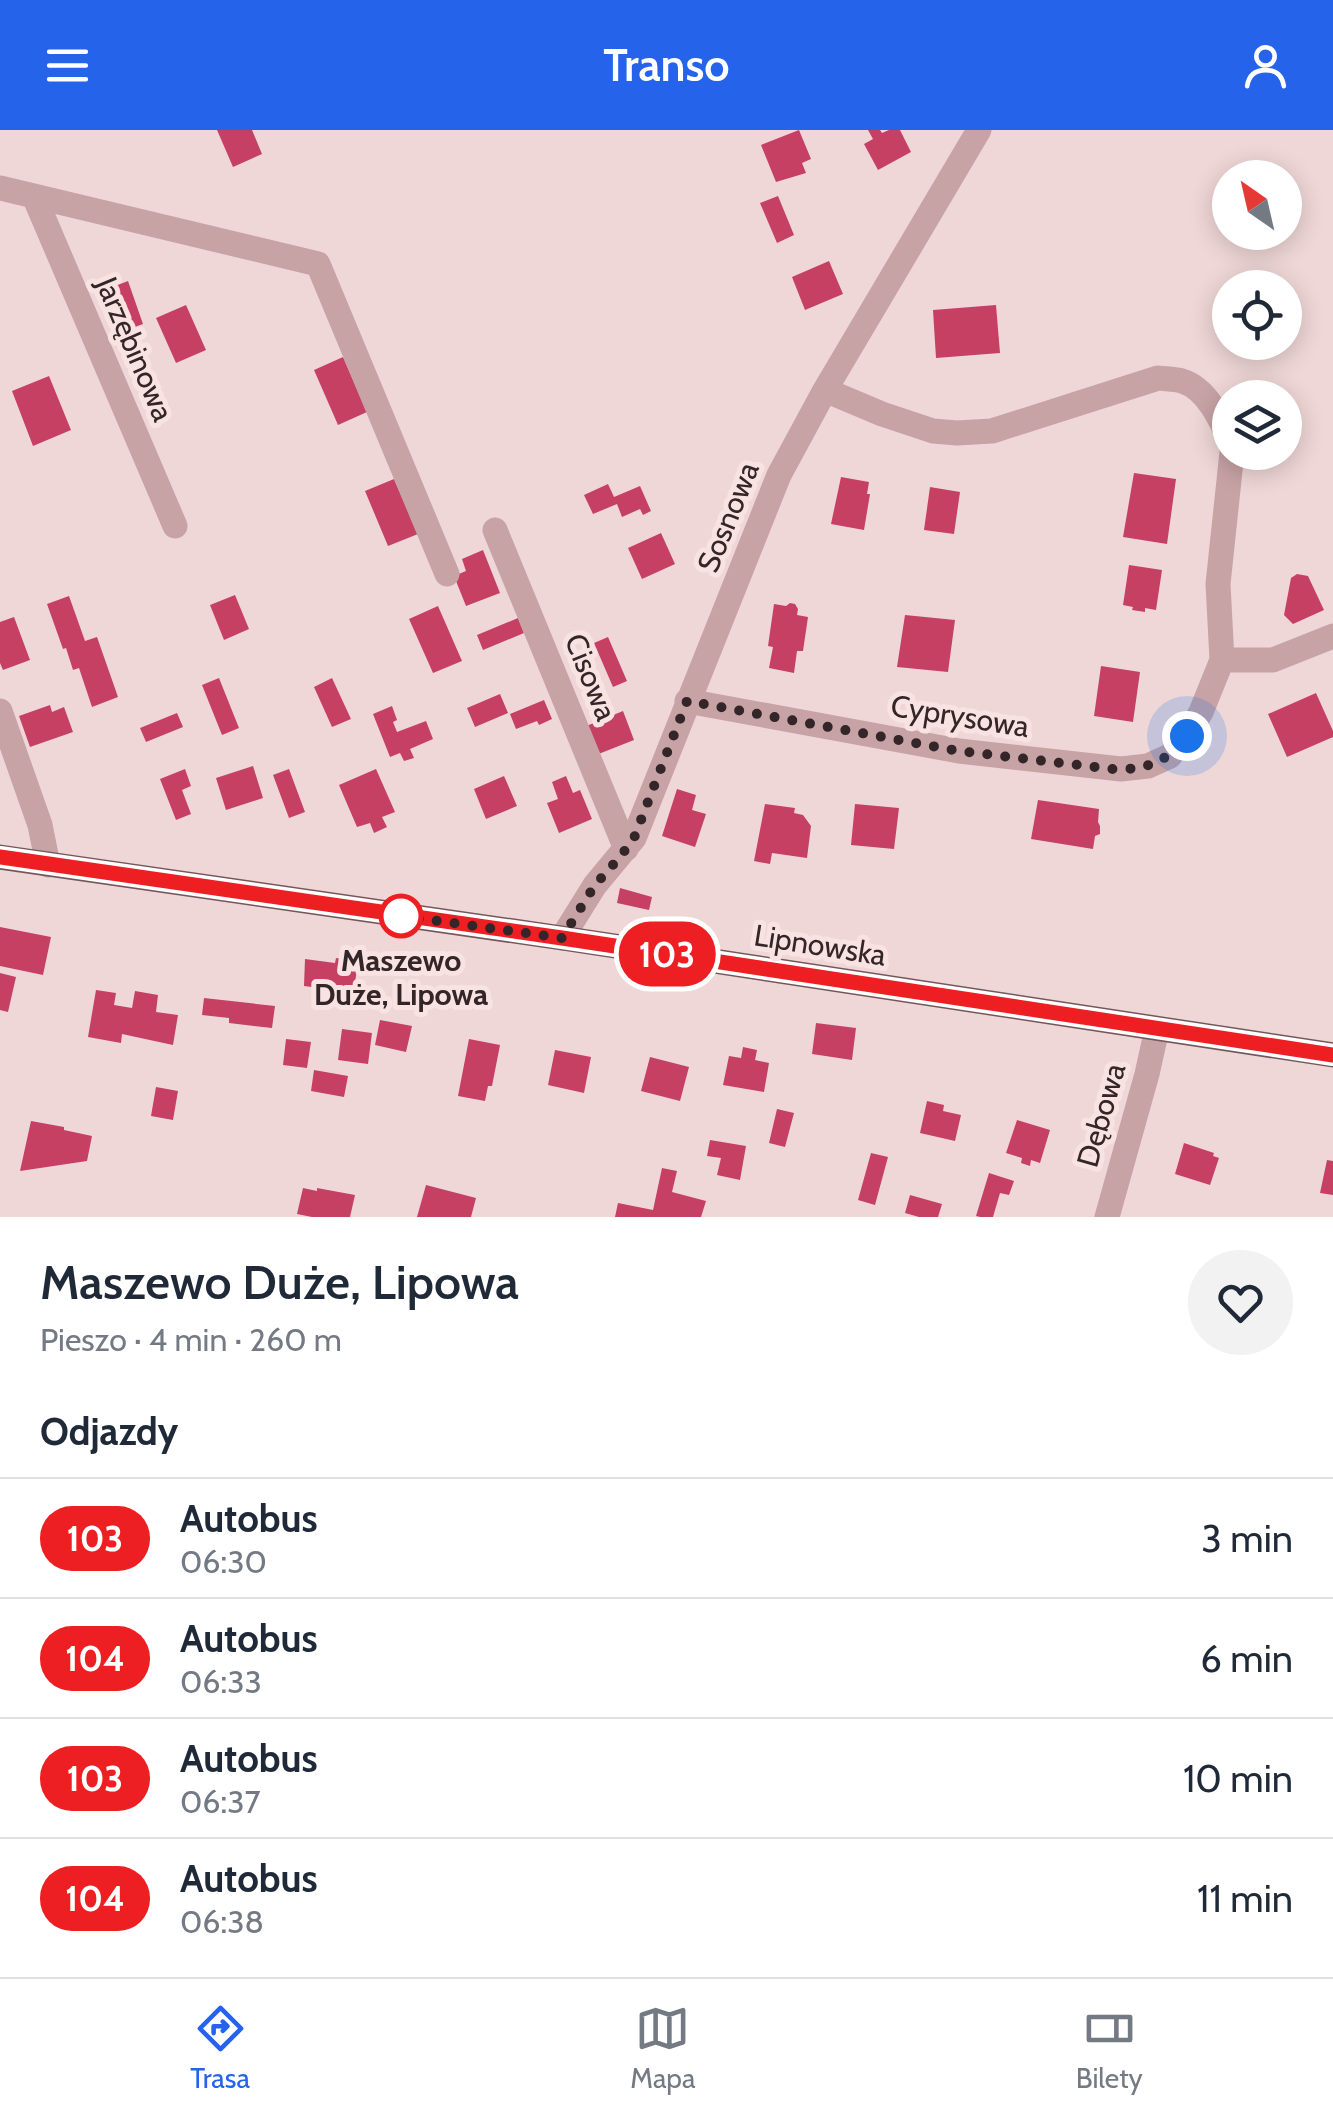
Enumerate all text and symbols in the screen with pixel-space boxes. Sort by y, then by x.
icon: menu [40,38,95,93]
text: Transo [603,38,730,92]
icon: person [1238,38,1293,93]
north arrow [1212,160,1302,250]
map controls [1212,160,1302,470]
street label: Jarzębinowa [88,270,182,427]
button: locate [1212,270,1302,360]
button: layers [1212,380,1302,470]
street label: Sosnowa [689,456,767,578]
street label: Cisowa [557,628,625,726]
street label: Cyprysowa [888,687,1032,745]
your location [1162,711,1212,761]
marker: Maszewo Duże, Lipowa [380,895,422,937]
street label: Lipnowska [751,916,889,974]
line badge: 103 [610,922,724,986]
text: 103 [639,933,695,976]
place label: Maszewo Duże, Lipowa [314,942,488,1013]
street label: Dębowa [1069,1058,1134,1171]
button: heart [1188,1250,1293,1355]
text: Maszewo Duże, Lipowa [40,1253,519,1311]
text: Pieszo · 4 min · 260 m [40,1320,342,1359]
text: Odjazdy [40,1408,178,1455]
text: Autobus [180,1495,318,1542]
text: 3 min [1201,1515,1293,1562]
text: 103 [67,1517,123,1560]
text: 06:30 [180,1542,267,1581]
text: Autobus [180,1615,318,1662]
text: 6 min [1200,1635,1293,1682]
text: 104 [65,1637,125,1680]
text: 06:33 [180,1662,262,1701]
text: Autobus [180,1735,318,1782]
text: 10 min [1183,1755,1293,1802]
text: 103 [67,1757,123,1800]
text: 06:37 [180,1782,261,1821]
text: Autobus [180,1855,318,1902]
text: 11 min [1197,1875,1293,1922]
text: 104 [65,1877,125,1920]
text: 06:38 [180,1902,264,1941]
tab: Trasa [190,2001,250,2095]
tab: Mapa [630,2001,695,2095]
tab: Bilety [1076,2001,1143,2095]

